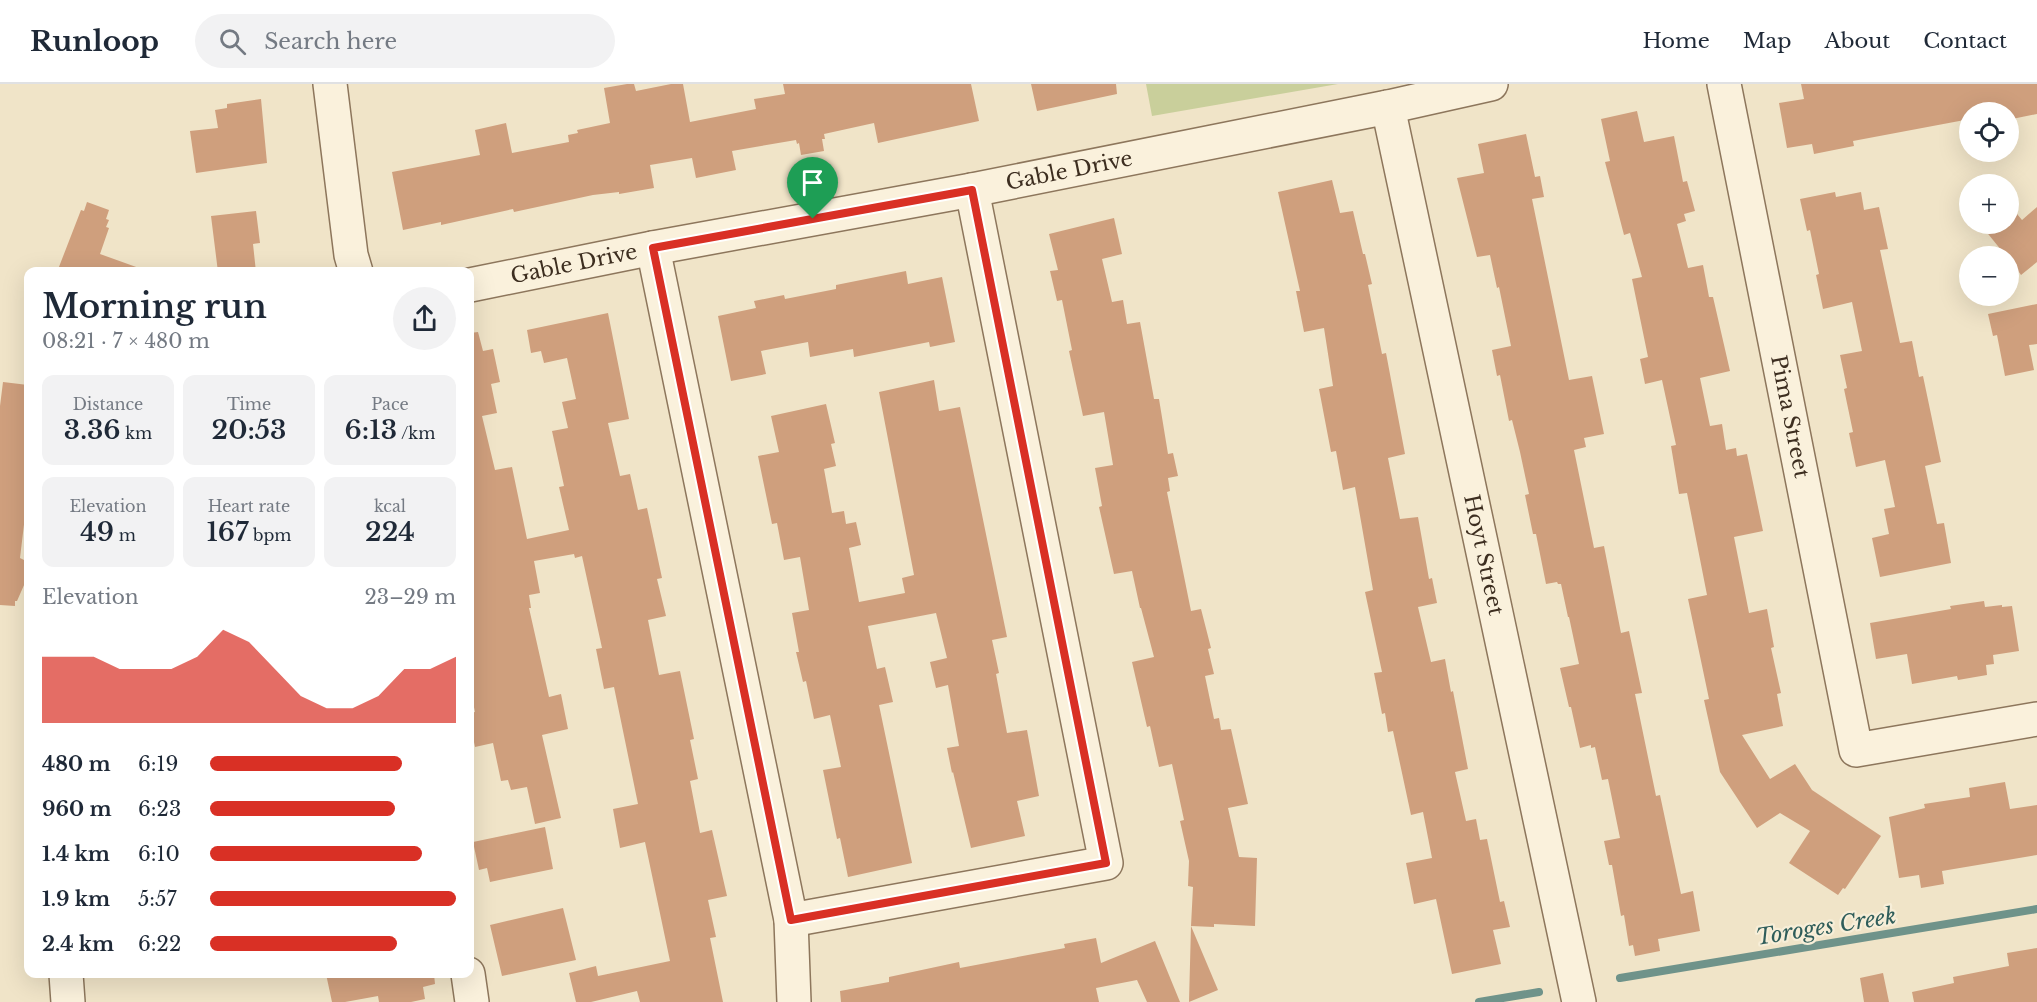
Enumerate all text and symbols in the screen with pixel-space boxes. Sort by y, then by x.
search box [195,14,615,68]
text: Runloop [30,24,159,59]
icon: search [216,25,249,58]
text: Search here [264,28,397,55]
text: Home [1643,28,1710,54]
text: Map [1743,28,1791,54]
text: About [1824,28,1890,54]
text: Contact [1923,28,2007,54]
map controls [1959,102,2019,306]
button: locate [1959,102,2019,162]
street label: Gable Drive [1004,145,1135,196]
pin [787,157,838,219]
icon: arrive [796,166,829,199]
button: + [1959,174,2019,234]
street label: Gable Drive [508,239,640,289]
button: − [1959,246,2019,306]
text: Morning run [42,286,267,327]
button: share [393,287,456,350]
text: 08:21 · 7 × 480 m [42,329,210,353]
street label: Pima Street [1765,353,1815,480]
text: Distance [73,394,143,414]
text: Time [227,394,271,414]
text: Pace [371,394,409,414]
text: 3.36 [64,414,121,446]
text: 20:53 [212,414,286,446]
text: 6:13 [345,414,397,446]
text: km [121,423,152,443]
text: /km [397,423,435,443]
street label: Hoyt Street [1458,492,1509,618]
text: Elevation [69,496,147,516]
text: Heart rate [208,496,290,516]
text: kcal [374,496,406,516]
text: 49 [80,516,114,548]
text: 167 [206,516,248,548]
text: 224 [365,516,415,548]
text: m [114,525,136,545]
text: bpm [248,525,292,545]
text: Elevation [42,585,139,609]
text: 23–29 m [365,585,456,609]
text: 480 m [42,752,111,776]
text: 6:19 [138,752,178,776]
text: 960 m [42,797,112,821]
text: 6:23 [138,797,181,821]
text: 1.4 km [42,842,110,866]
text: 6:10 [138,842,180,866]
text: 1.9 km [42,887,110,911]
text: 5:57 [138,887,176,911]
water label: Toroges Creek [1754,902,1898,951]
text: 2.4 km [42,932,114,956]
text: 6:22 [138,932,181,956]

